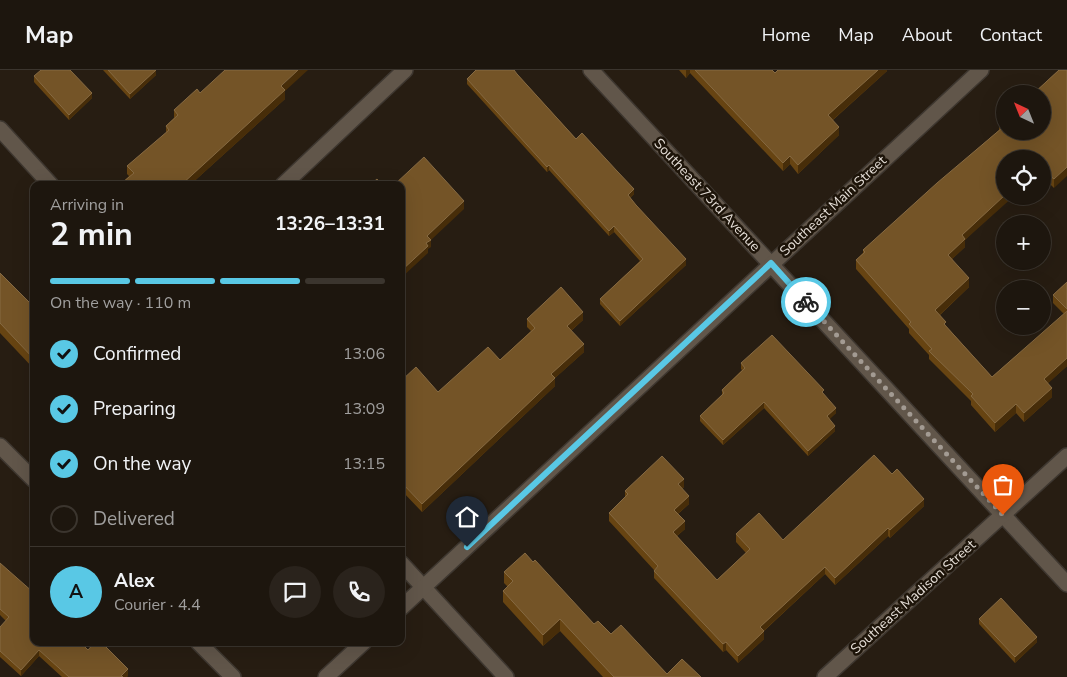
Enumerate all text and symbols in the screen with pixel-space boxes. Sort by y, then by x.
text: Map [25,19,73,51]
text: Home [762,23,810,47]
text: Map [838,23,874,47]
text: About [902,23,952,47]
text: Contact [980,23,1042,47]
north arrow [996,85,1051,140]
map controls [996,85,1051,335]
street label: Southeast 73rd Avenue [649,134,765,256]
button: locate [996,150,1051,205]
street label: Southeast Main Street [776,151,891,261]
text: Arriving in [50,194,124,216]
text: 13:26–13:31 [275,211,385,237]
text: 2 min [50,213,133,256]
button: + [996,215,1051,270]
courier [781,277,831,327]
button: − [996,280,1051,335]
icon: bike [792,288,820,316]
text: On the way · 110 m [50,292,191,314]
icon: check [50,340,78,368]
text: Confirmed [93,341,181,367]
text: 13:06 [343,343,385,365]
icon: check [50,395,78,423]
text: Preparing [93,396,176,422]
text: 13:09 [343,398,385,420]
icon: check [50,450,78,478]
text: On the way [93,451,191,477]
text: 13:15 [343,453,385,475]
pin [982,464,1024,515]
icon: bag [989,471,1017,499]
pin [446,496,488,547]
icon: home [453,503,481,531]
text: Delivered [93,506,175,532]
street label: Southeast Madison Street [846,536,980,658]
button: chat [269,566,321,618]
button: phone [333,566,385,618]
text: Alex [114,568,155,594]
text: A [69,579,83,605]
text: Courier · 4.4 [114,594,200,616]

